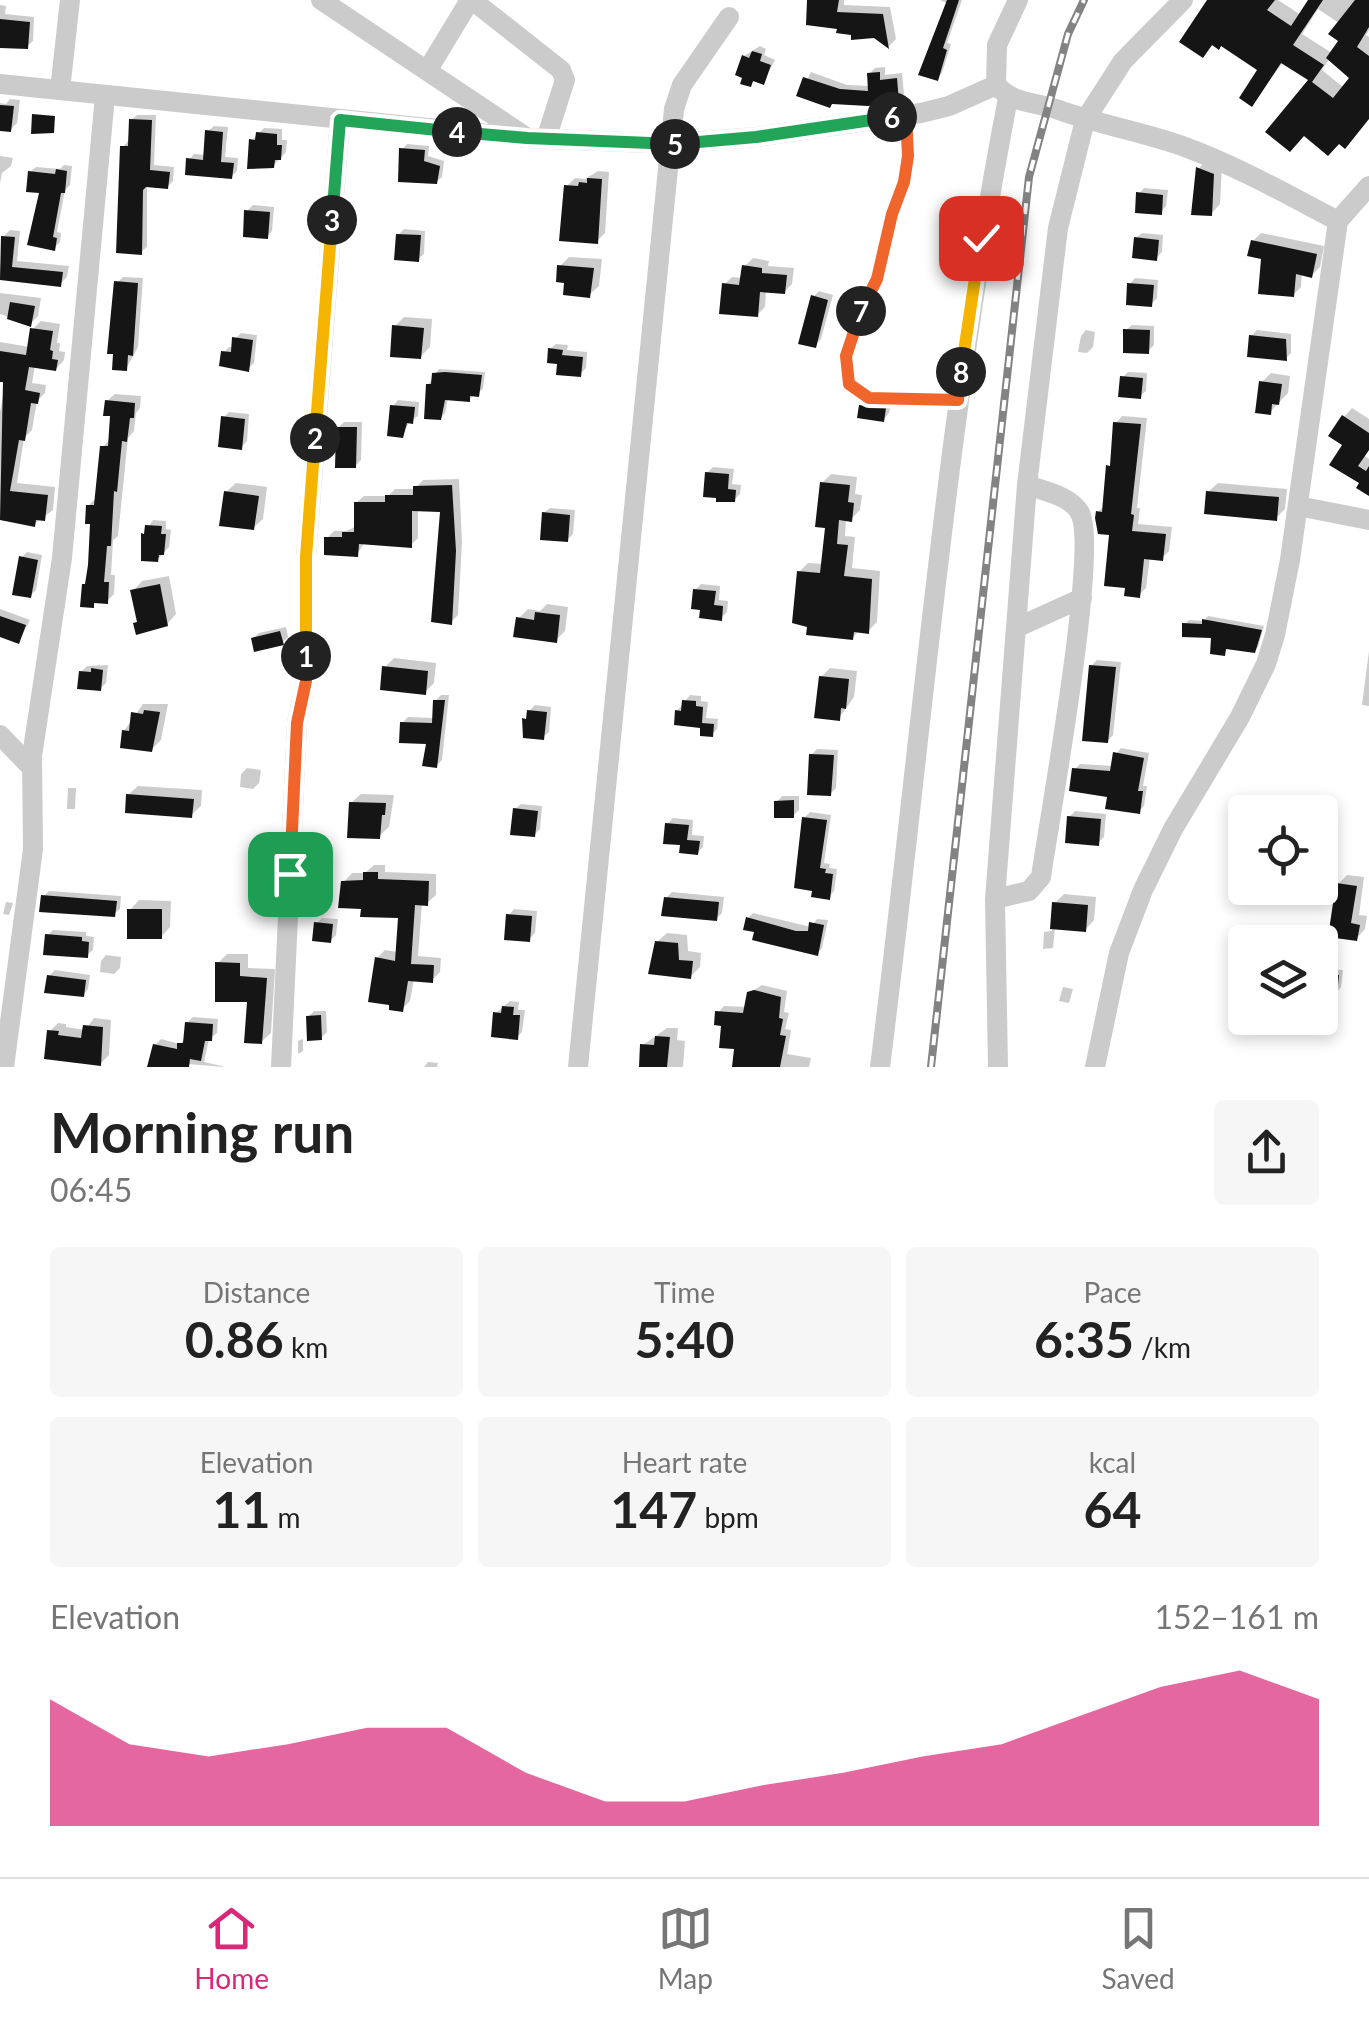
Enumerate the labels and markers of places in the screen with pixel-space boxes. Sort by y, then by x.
pin: 6 [867,92,917,142]
pin: 4 [432,107,482,157]
pin: 5 [650,119,700,169]
pin: 3 [307,195,357,245]
pin [939,196,1024,281]
pin: 7 [836,286,886,336]
pin: 8 [936,347,986,397]
pin: 2 [290,413,340,463]
pin: 1 [281,631,331,681]
pin [248,832,333,917]

